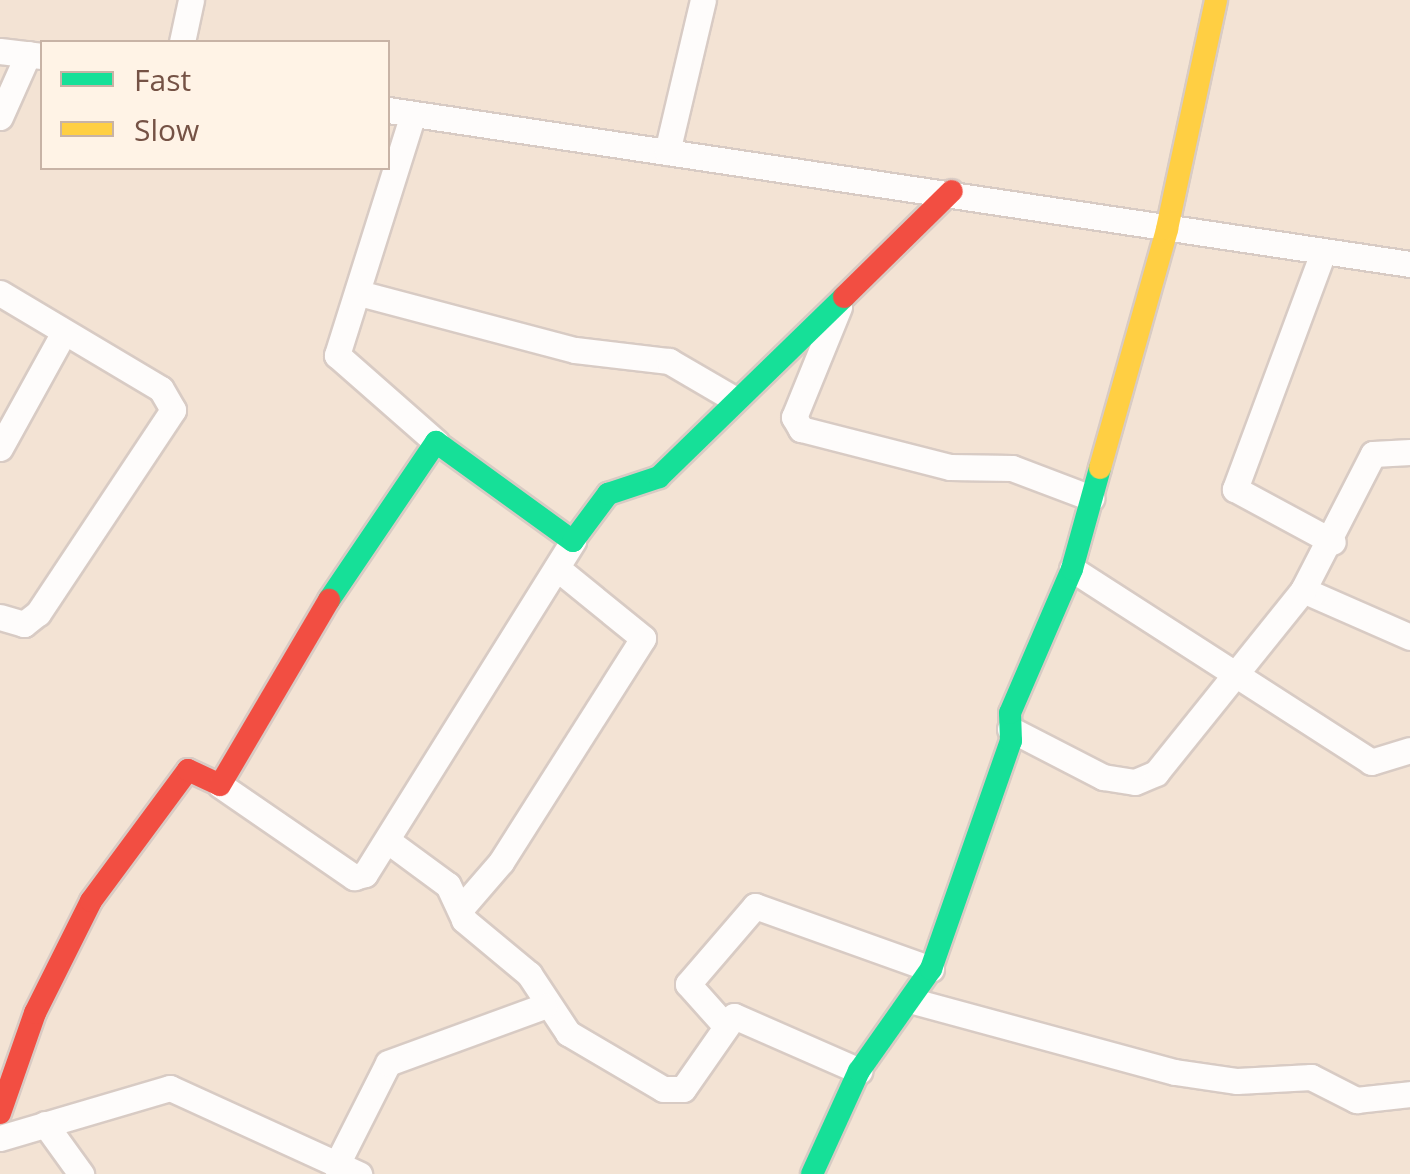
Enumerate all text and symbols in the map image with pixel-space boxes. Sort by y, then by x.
legend [40,40,390,170]
text: Fast [134,59,191,100]
text: Slow [134,109,199,150]

